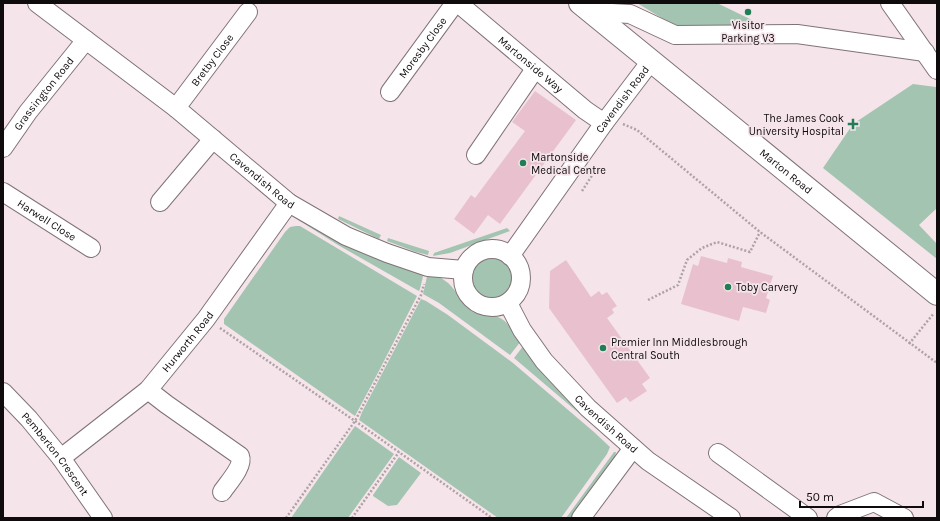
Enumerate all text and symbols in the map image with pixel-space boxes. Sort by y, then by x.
marker: Visitor Parking V3 [743,7,753,17]
street label: Moresby Close [396,14,449,81]
place label: Visitor Parking V3 [721,19,775,45]
street label: Bretby Close [188,31,236,89]
street label: Martonside Way [496,33,566,95]
street label: Grassington Road [11,54,76,133]
street label: Cavendish Road [593,63,652,135]
place label: The James Cook University Hospital [749,112,844,138]
marker: The James Cook University Hospital [847,118,859,130]
street label: Marton Road [757,146,815,196]
street label: Cavendish Road [227,150,297,211]
place label: Martonside Medical Centre [531,151,606,177]
marker: Martonside Medical Centre [518,158,528,168]
street label: Harwell Close [15,196,79,244]
place label: Toby Carvery [736,281,798,294]
marker: Toby Carvery [723,282,733,292]
street label: Hurworth Road [159,308,216,375]
place label: Premier Inn Middlesbrough Central South [611,336,748,362]
marker: Premier Inn Middlesbrough Central South [598,343,608,353]
street label: Cavendish Road [572,392,641,456]
street label: Pemberton Crescent [19,409,92,498]
scale bar [800,483,923,509]
text: 50 m [806,490,834,504]

